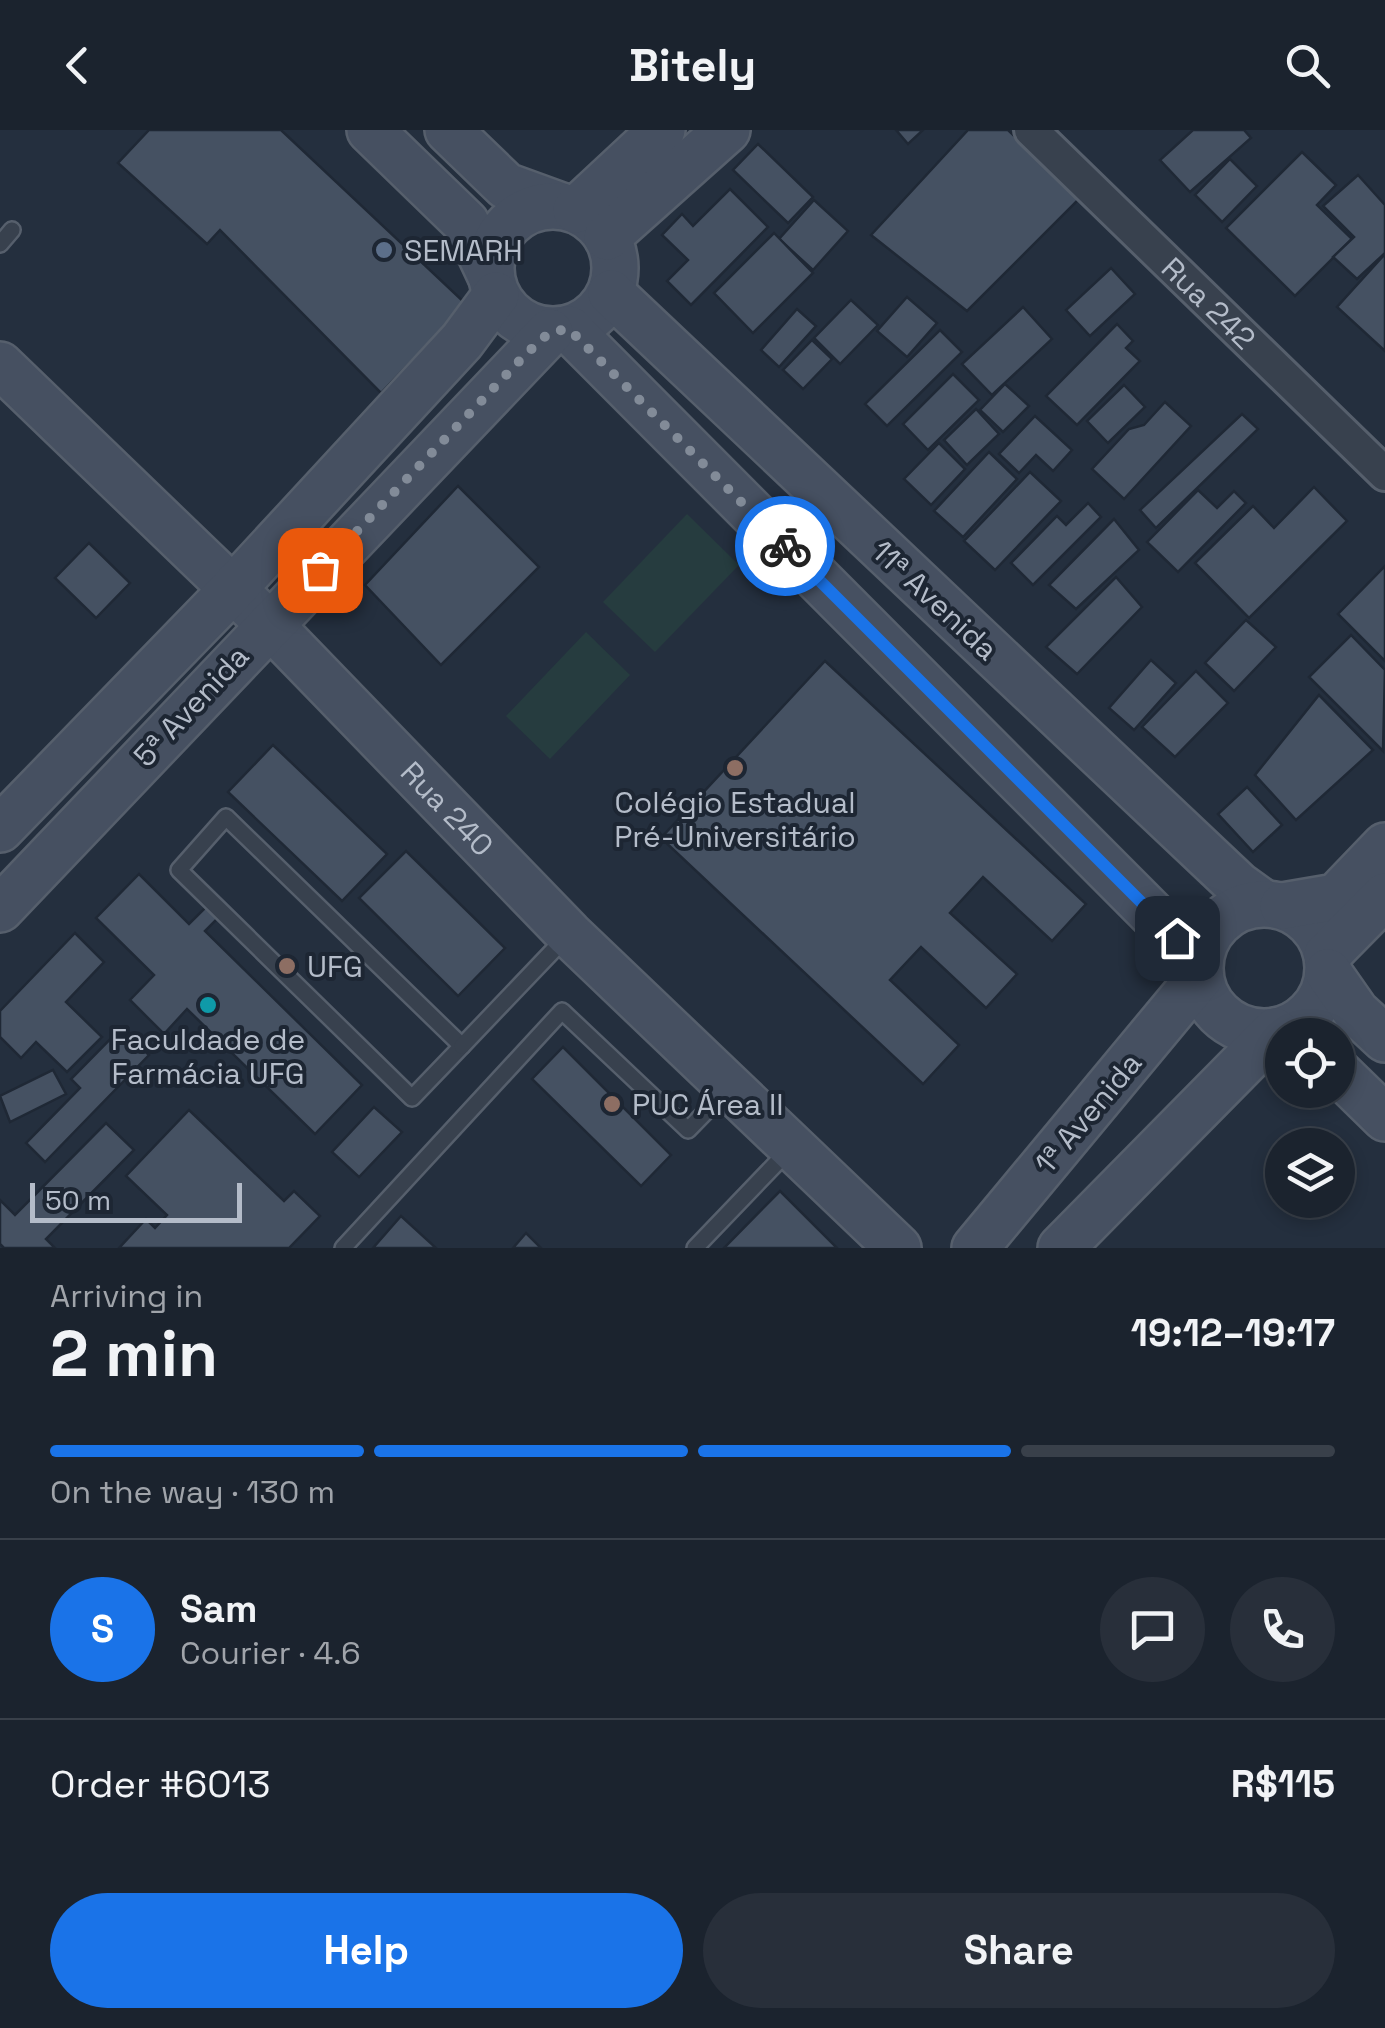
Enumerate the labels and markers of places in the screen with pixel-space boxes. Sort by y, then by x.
place label: SEMARH [404,231,523,270]
marker: SEMARH [373,239,395,261]
pin [278,528,363,613]
marker: Colégio Estadual Pré-Universitário [724,757,746,779]
place label: Colégio Estadual Pré-Universitário [614,783,856,856]
pin [1135,896,1220,981]
place label: UFG [307,947,363,986]
marker: UFG [276,955,298,977]
marker: Faculdade de Farmácia UFG [197,994,219,1016]
place label: Faculdade de Farmácia UFG [111,1020,305,1093]
place label: PUC Área II [632,1085,784,1124]
marker: PUC Área II [601,1093,623,1115]

